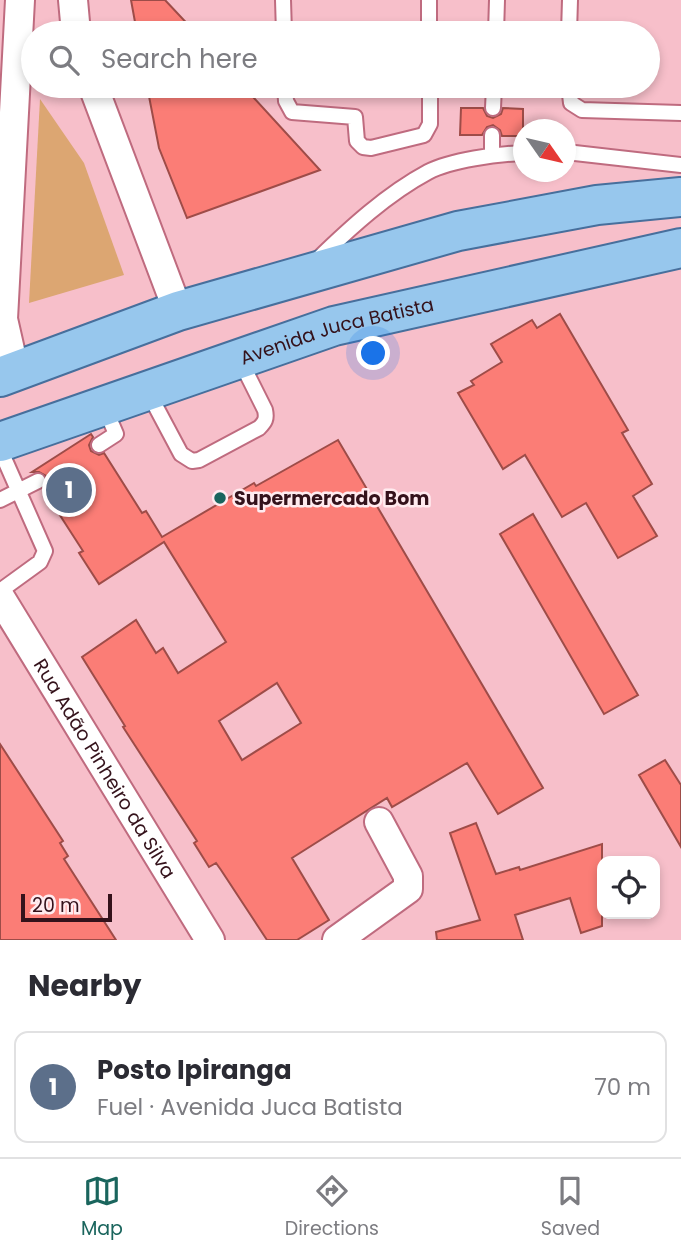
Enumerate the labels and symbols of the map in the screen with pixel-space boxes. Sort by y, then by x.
north arrow [513,119,576,182]
street label: Avenida Juca Batista [236,291,436,371]
your location [356,336,390,370]
pin: 1 [46,464,92,516]
place label: Supermercado Bom [234,485,429,512]
marker: Supermercado Bom [212,490,228,506]
street label: Rua Adão Pinheiro da Silva [27,653,183,883]
scale bar [21,891,112,923]

